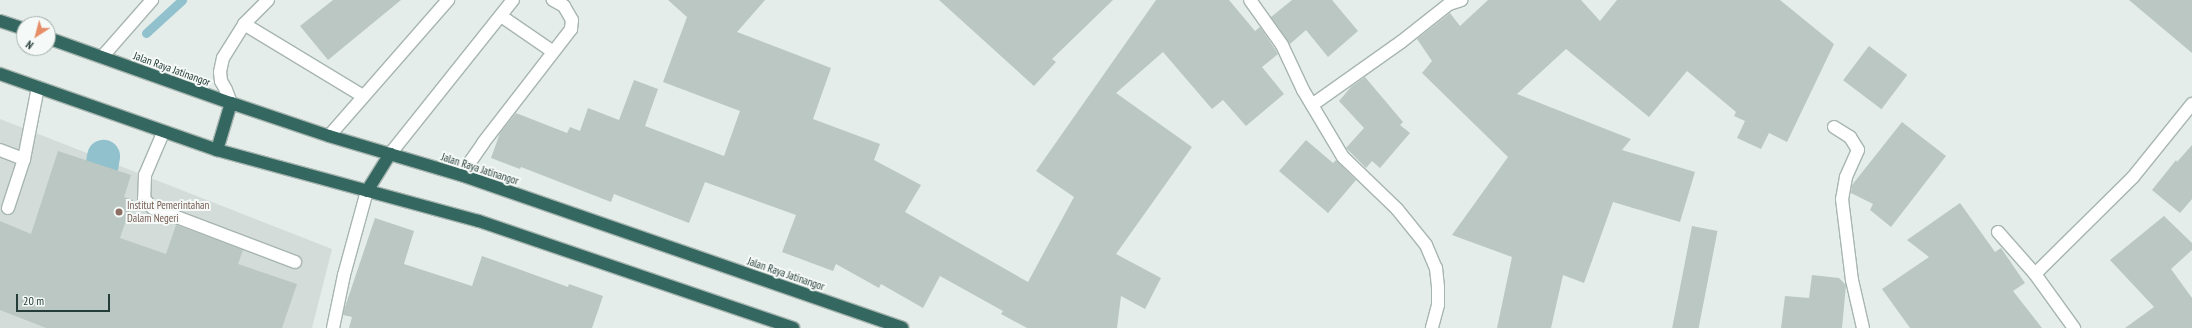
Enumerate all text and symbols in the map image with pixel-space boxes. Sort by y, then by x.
north arrow [16,16,56,56]
text: N [23,37,36,52]
street label: Jalan Raya Jatinangor [132,49,212,89]
street label: Jalan Raya Jatinangor [440,150,520,188]
place label: Institut Pemerintahan Dalam Negeri [127,199,209,225]
marker: Institut Pemerintahan Dalam Negeri [114,207,124,217]
street label: Jalan Raya Jatinangor [746,255,826,293]
scale bar [18,286,112,312]
text: 20 m [23,293,44,308]

